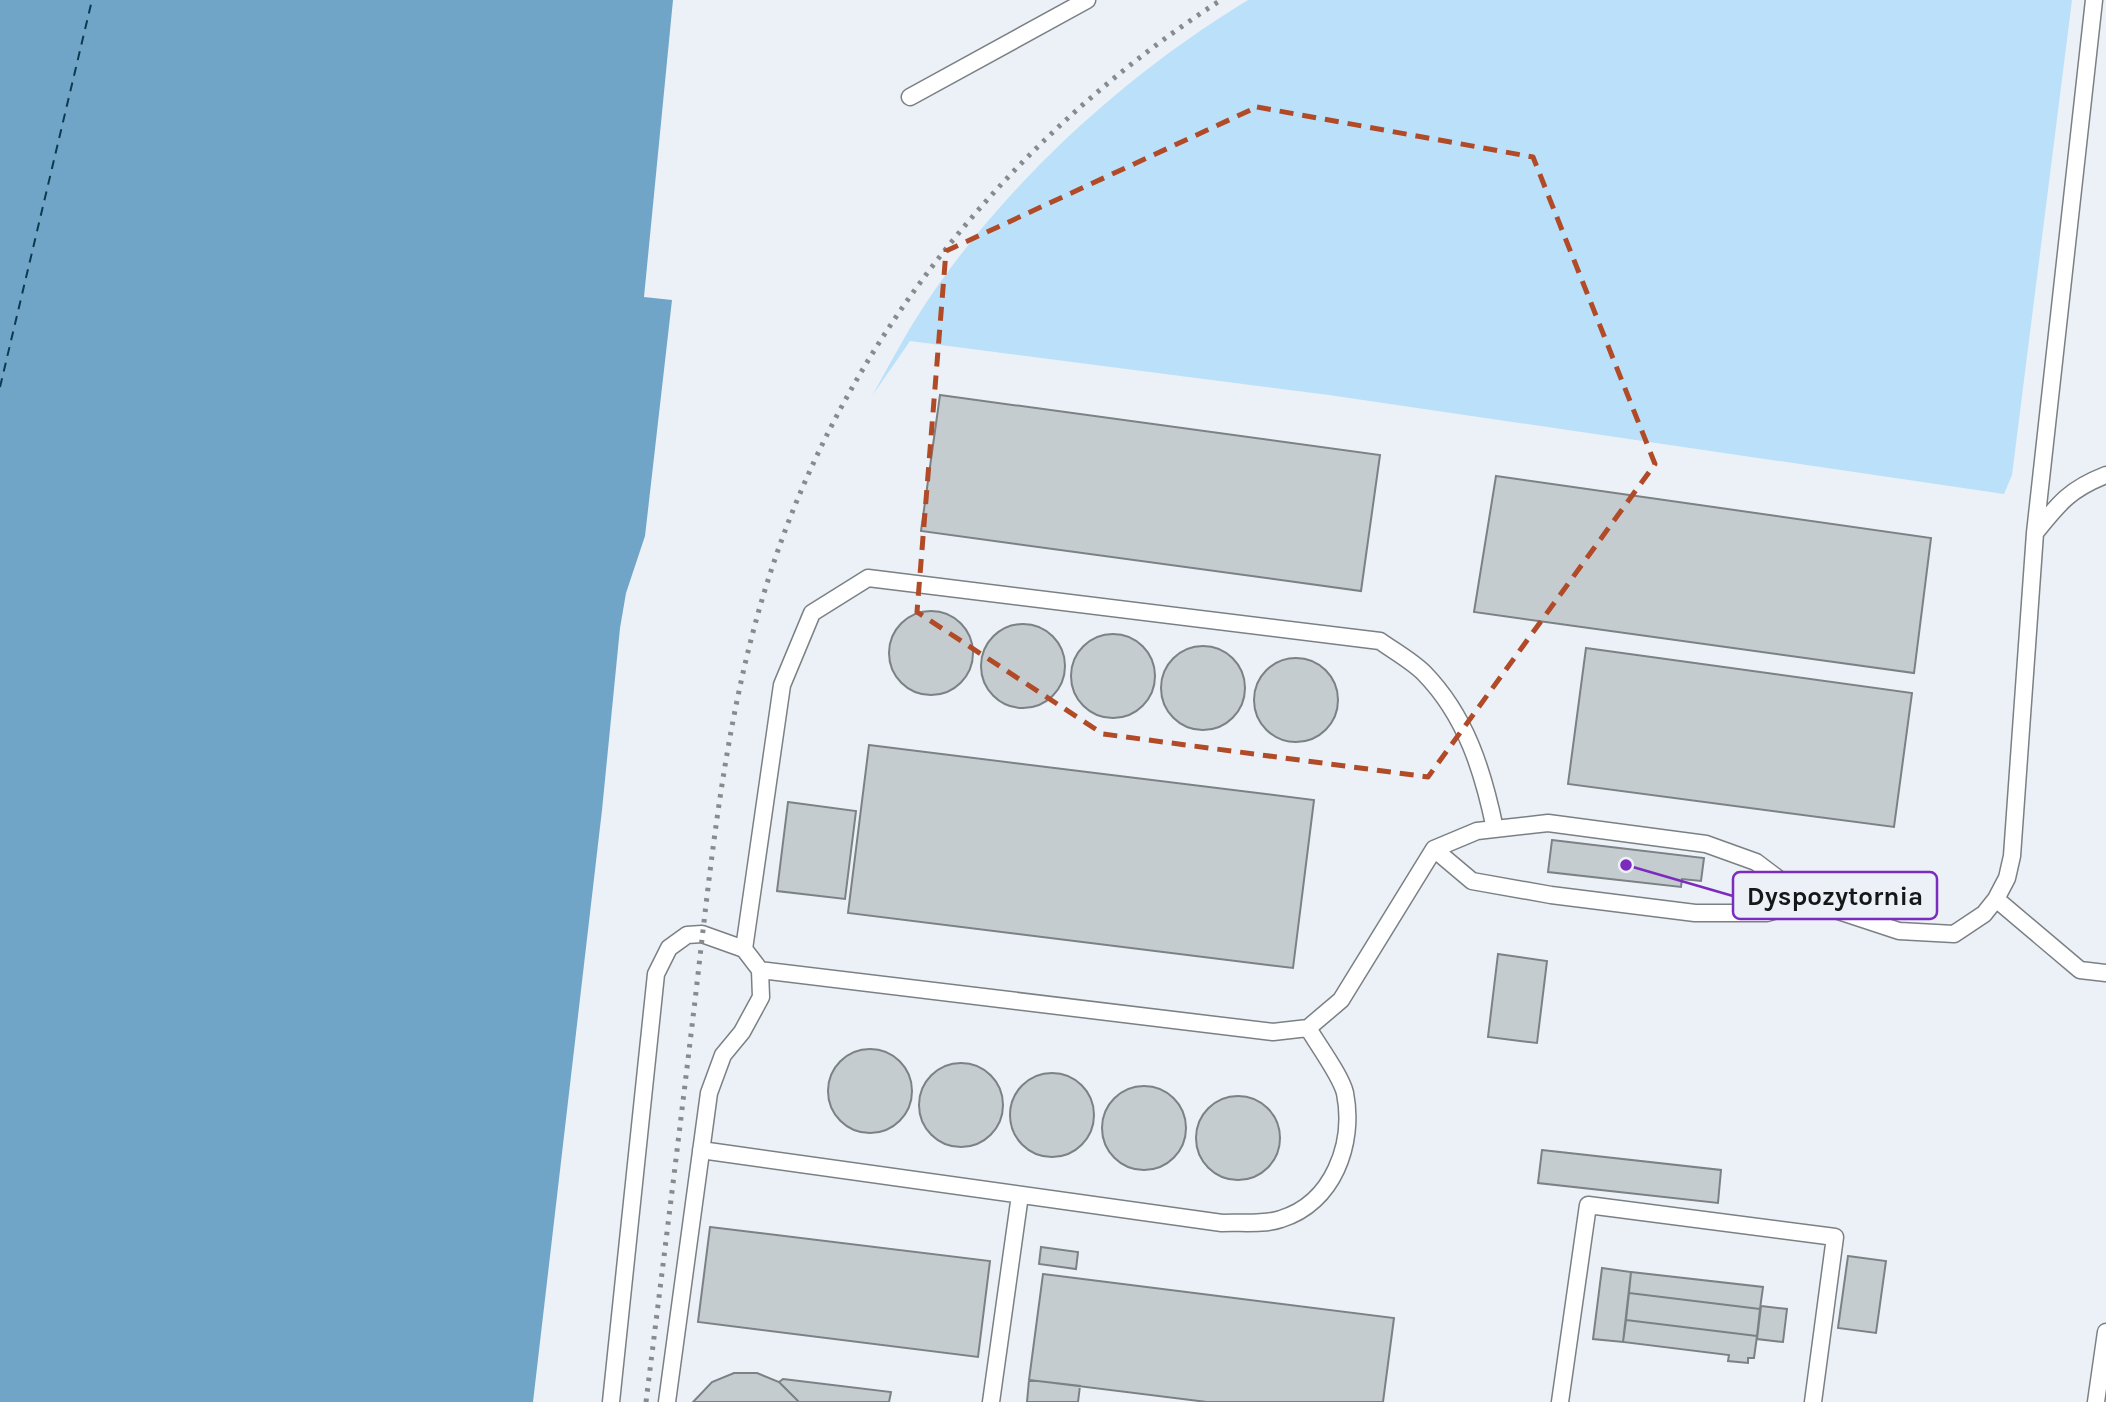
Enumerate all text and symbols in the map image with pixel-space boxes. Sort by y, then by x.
callout: Dyspozytornia [1733,872,1937,919]
text: Dyspozytornia [1747,881,1923,912]

